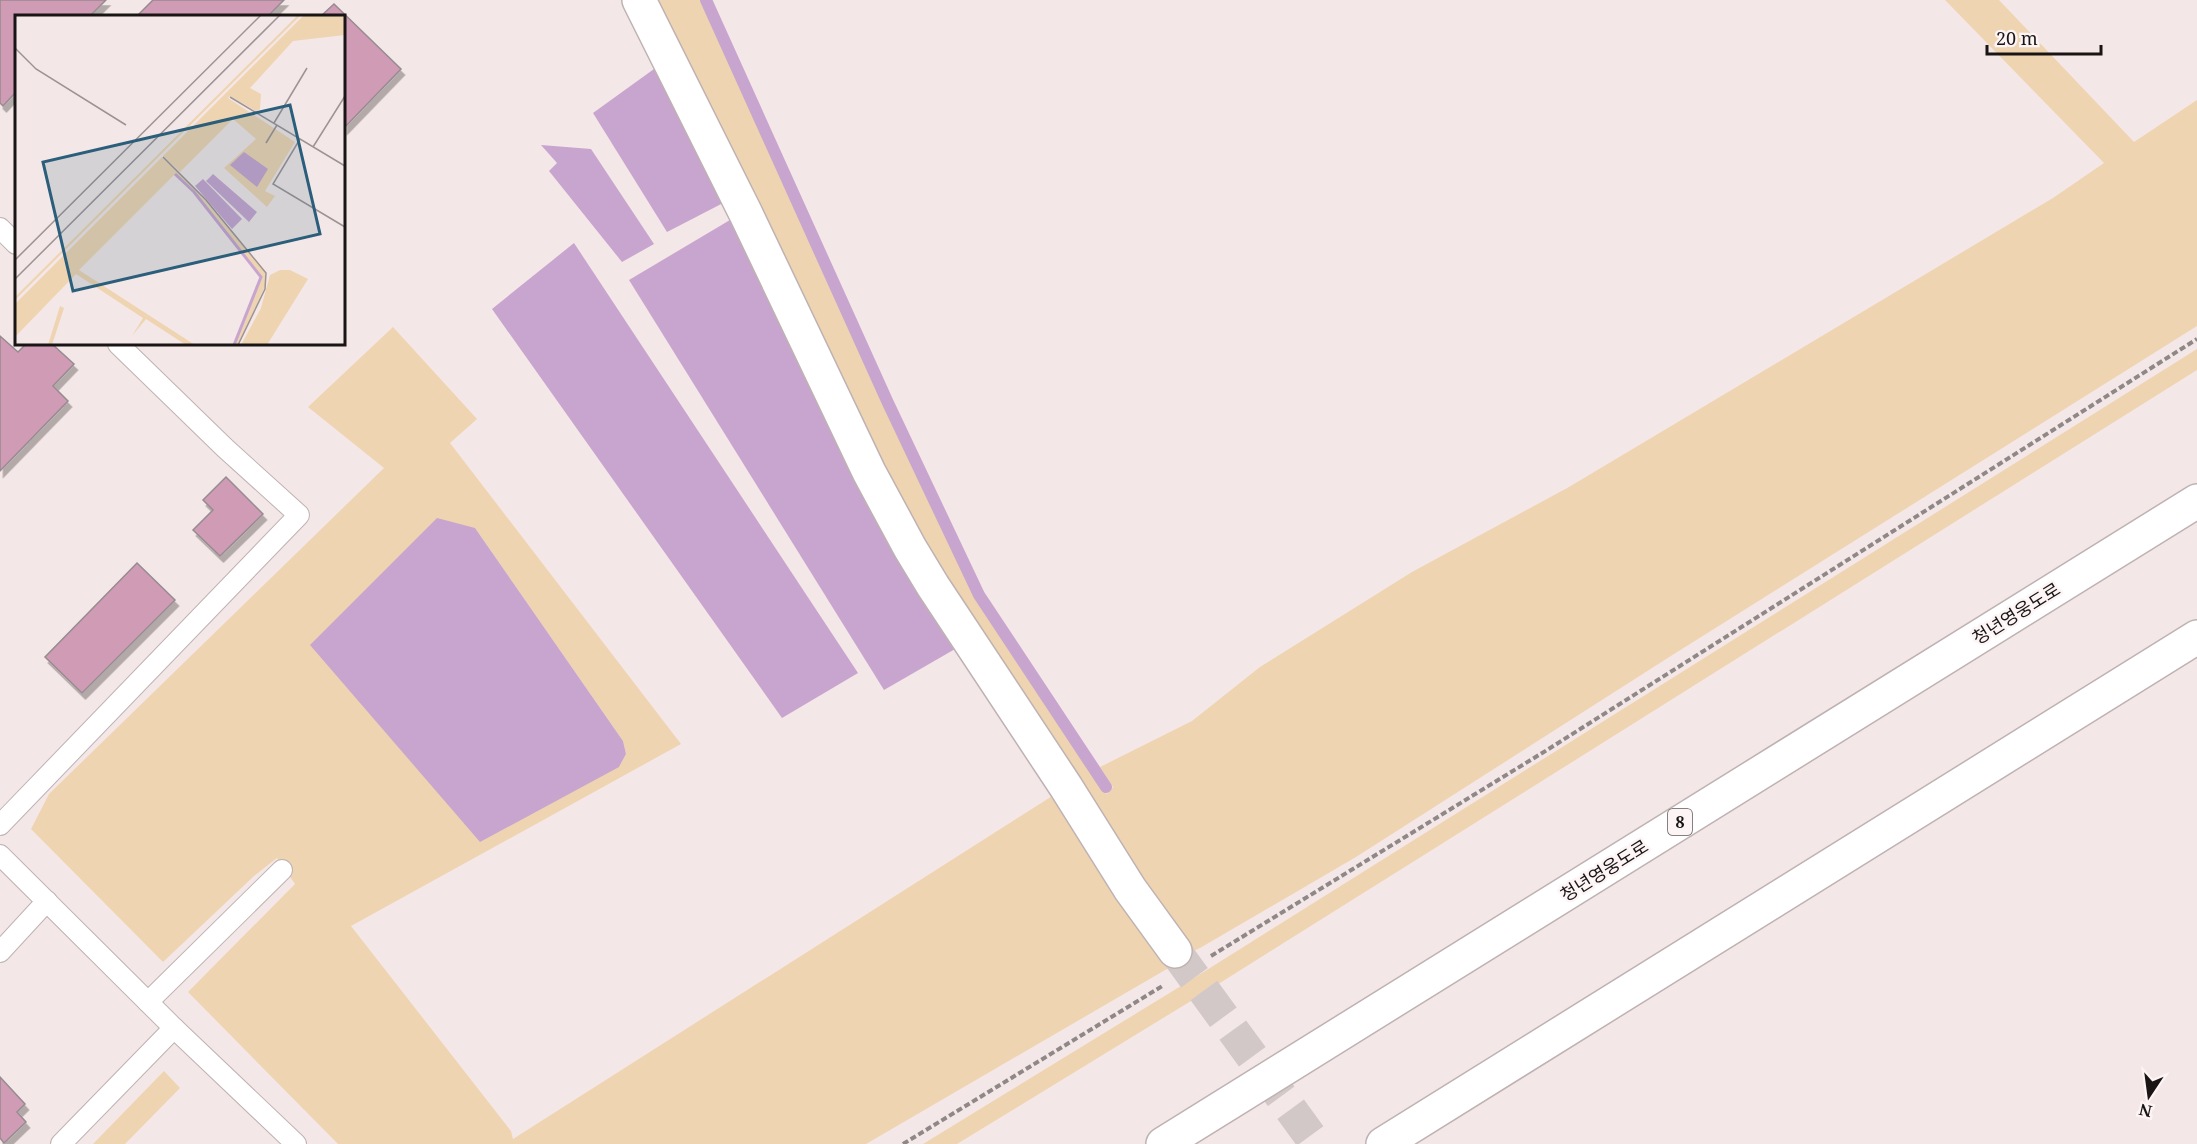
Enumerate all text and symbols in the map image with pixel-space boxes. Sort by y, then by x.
inset map [15,15,345,345]
scale bar [1987,18,2101,56]
text: 20 m [1996,26,2038,50]
street label: 청년영웅도로 [1968,576,2064,650]
road number: 8 [1668,809,1692,835]
street label: 청년영웅도로 [1556,833,1652,907]
north arrow [2119,1066,2179,1126]
text: N [2137,1098,2154,1123]

